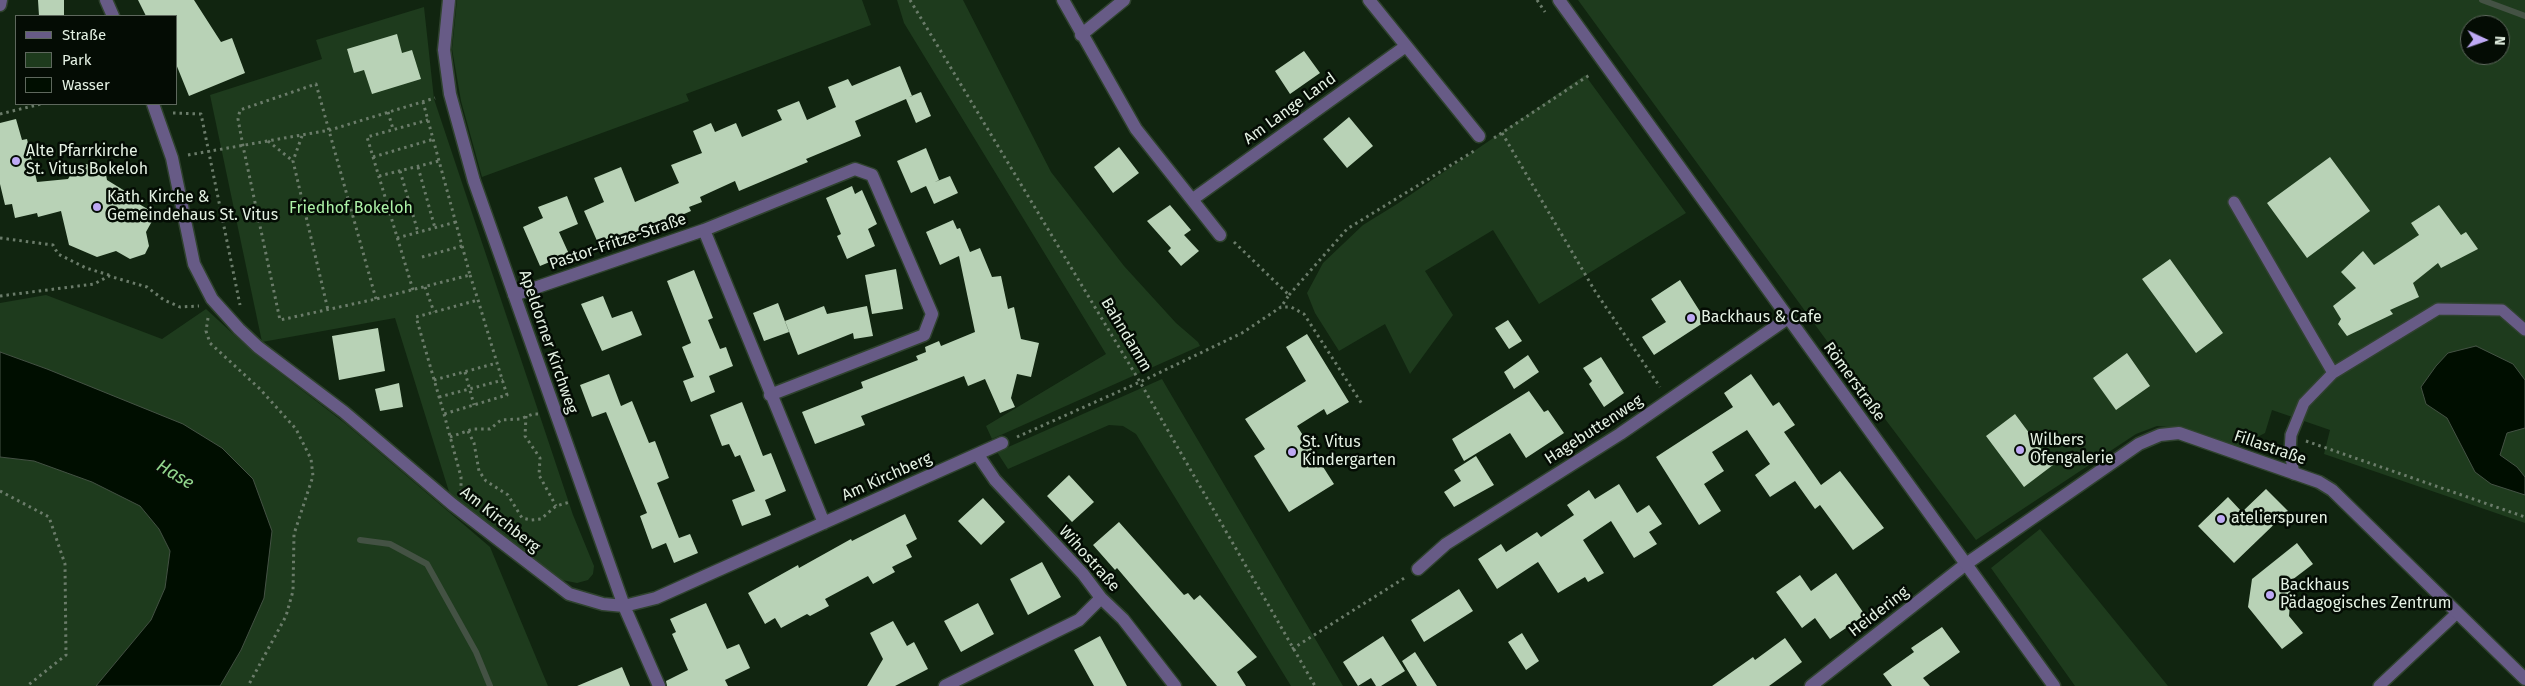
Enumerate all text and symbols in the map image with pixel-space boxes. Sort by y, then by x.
legend [15,15,178,105]
north arrow [2460,15,2510,65]
text: Straße [62,26,106,44]
text: N [2491,36,2508,46]
text: Park [62,51,92,69]
street label: Am Lange Land [1240,69,1340,149]
text: Wasser [62,76,110,94]
place label: Alte Pfarrkirche St. Vitus Bokeloh [26,142,148,180]
marker: Alte Pfarrkirche St. Vitus Bokeloh [10,155,22,167]
place label: Kath. Kirche & Gemeindehaus St. Vitus [107,188,278,226]
park label: Friedhof Bokeloh [289,199,413,219]
marker: Kath. Kirche & Gemeindehaus St. Vitus [91,201,103,213]
street label: Pastor-Fritze-Straße [547,210,689,274]
street label: Apeldorner Kirchweg [514,268,582,416]
street label: Bahndamm [1096,295,1156,375]
place label: Backhaus & Cafe [1701,308,1822,328]
marker: Backhaus & Cafe [1685,312,1697,324]
street label: Römerstraße [1819,339,1889,425]
street label: Hagebuttenweg [1541,391,1647,469]
street label: Fillastraße [2231,427,2309,469]
place label: Wilbers Ofengalerie [2030,431,2114,469]
place label: St. Vitus Kindergarten [1302,433,1396,471]
marker: Wilbers Ofengalerie [2014,444,2026,456]
marker: St. Vitus Kindergarten [1286,446,1298,458]
street label: Am Kirchberg [839,449,935,505]
water label: Hase [152,455,198,495]
street label: Am Kirchberg [456,483,544,557]
place label: atelierspuren [2231,509,2328,529]
marker: atelierspuren [2215,513,2227,525]
street label: Wihostraße [1054,522,1124,596]
place label: Backhaus Pädagogisches Zentrum [2280,576,2451,614]
street label: Heidering [1845,583,1913,641]
marker: Backhaus Pädagogisches Zentrum [2264,589,2276,601]

